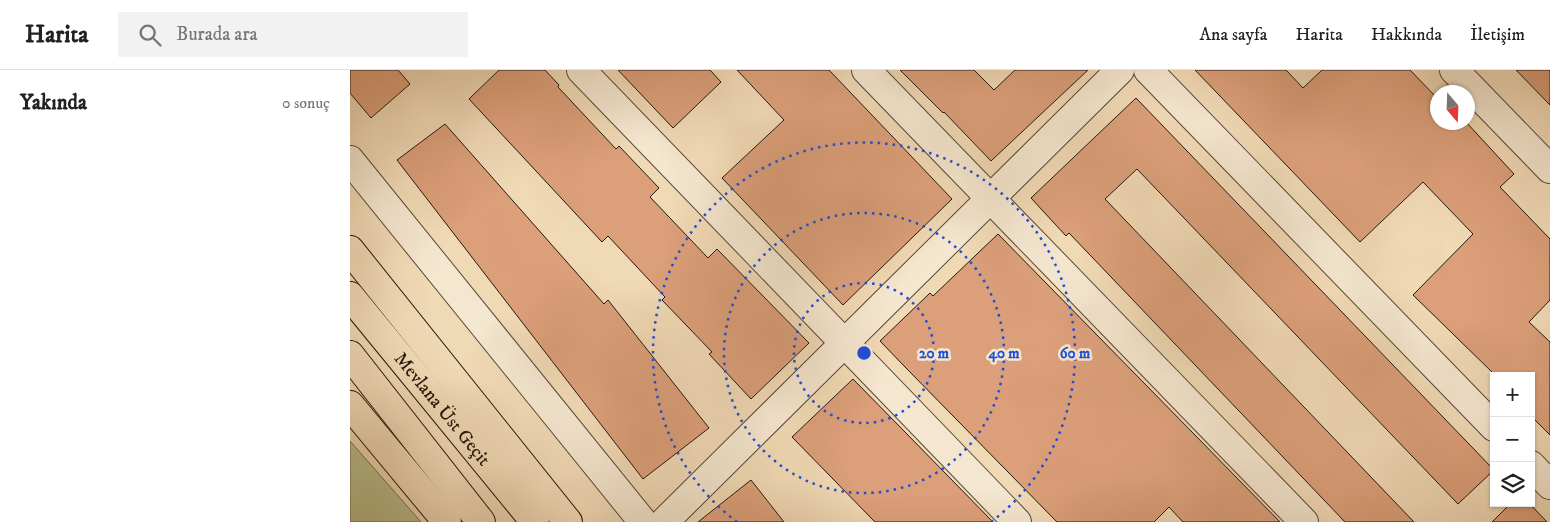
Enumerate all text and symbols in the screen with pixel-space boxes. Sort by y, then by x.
search box [118,12,468,57]
text: Harita [25,20,88,50]
icon: search [136,21,164,49]
text: Burada ara [176,23,258,46]
text: Ana sayfa [1200,24,1267,46]
text: Harita [1295,24,1343,46]
text: Hakkında [1371,24,1442,46]
text: İletişim [1470,24,1525,46]
north arrow [1430,85,1475,130]
text: Yakında [20,90,87,116]
text: 0 sonuç [282,93,330,113]
centre of rings [855,344,873,362]
text: 20 m [919,344,950,363]
text: 40 m [987,344,1020,363]
text: 60 m [1060,344,1091,363]
street label: Mevlana Üst Geçit [389,348,496,470]
map controls [1490,372,1535,507]
button: + [1490,372,1535,417]
button: − [1490,417,1535,462]
button: layers [1490,462,1535,507]

